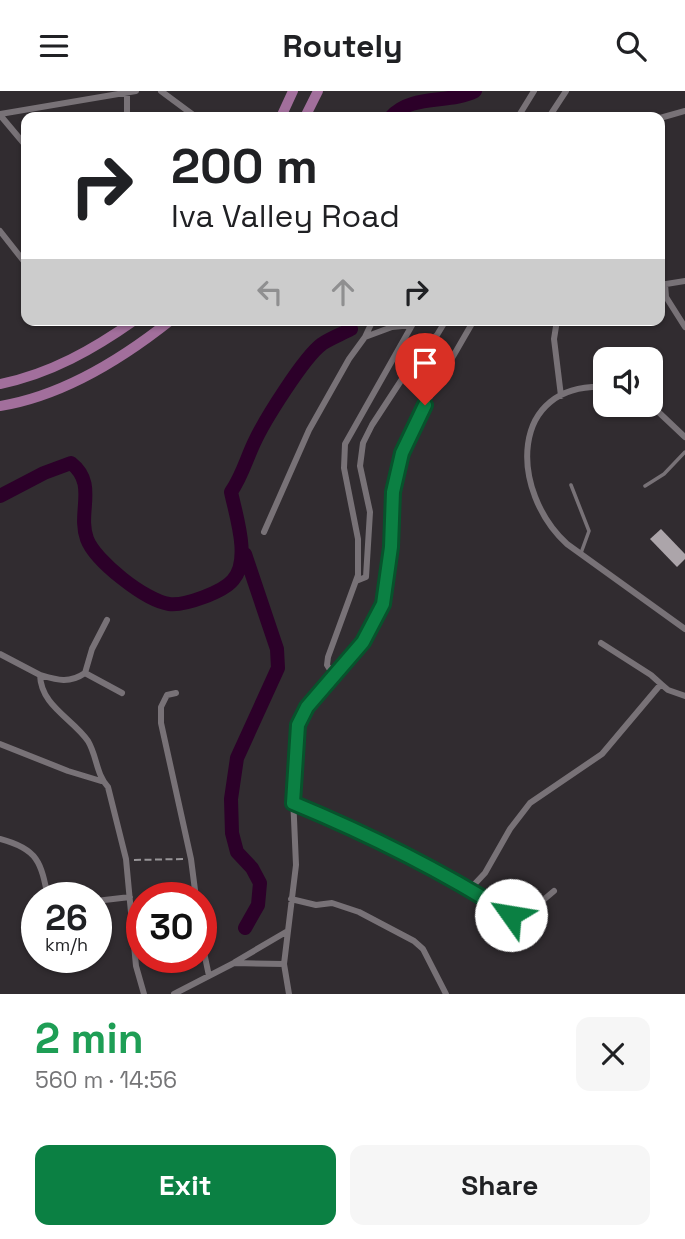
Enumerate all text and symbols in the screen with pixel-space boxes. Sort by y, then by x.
text: Routely [282,26,403,66]
icon: menu [35,27,73,65]
icon: search [612,27,650,65]
text: 200 m [171,135,318,197]
icon: right [56,140,147,231]
text: Iva Valley Road [171,196,400,236]
icon: left [251,273,289,311]
icon: ahead [324,273,362,311]
icon: right [397,273,435,311]
pin [395,333,455,405]
icon: arrive [406,344,444,382]
map controls [593,347,663,417]
button: sound [593,347,663,417]
position arrow [474,878,548,952]
speed limit sign: 30 [126,882,217,973]
text: 26 [45,896,88,940]
text: km/h [45,933,88,956]
text: 2 min [35,1012,144,1065]
button: close [576,1017,650,1091]
text: 560 m · 14:56 [35,1065,177,1095]
button: Exit [35,1145,336,1225]
button: Share [350,1145,650,1225]

